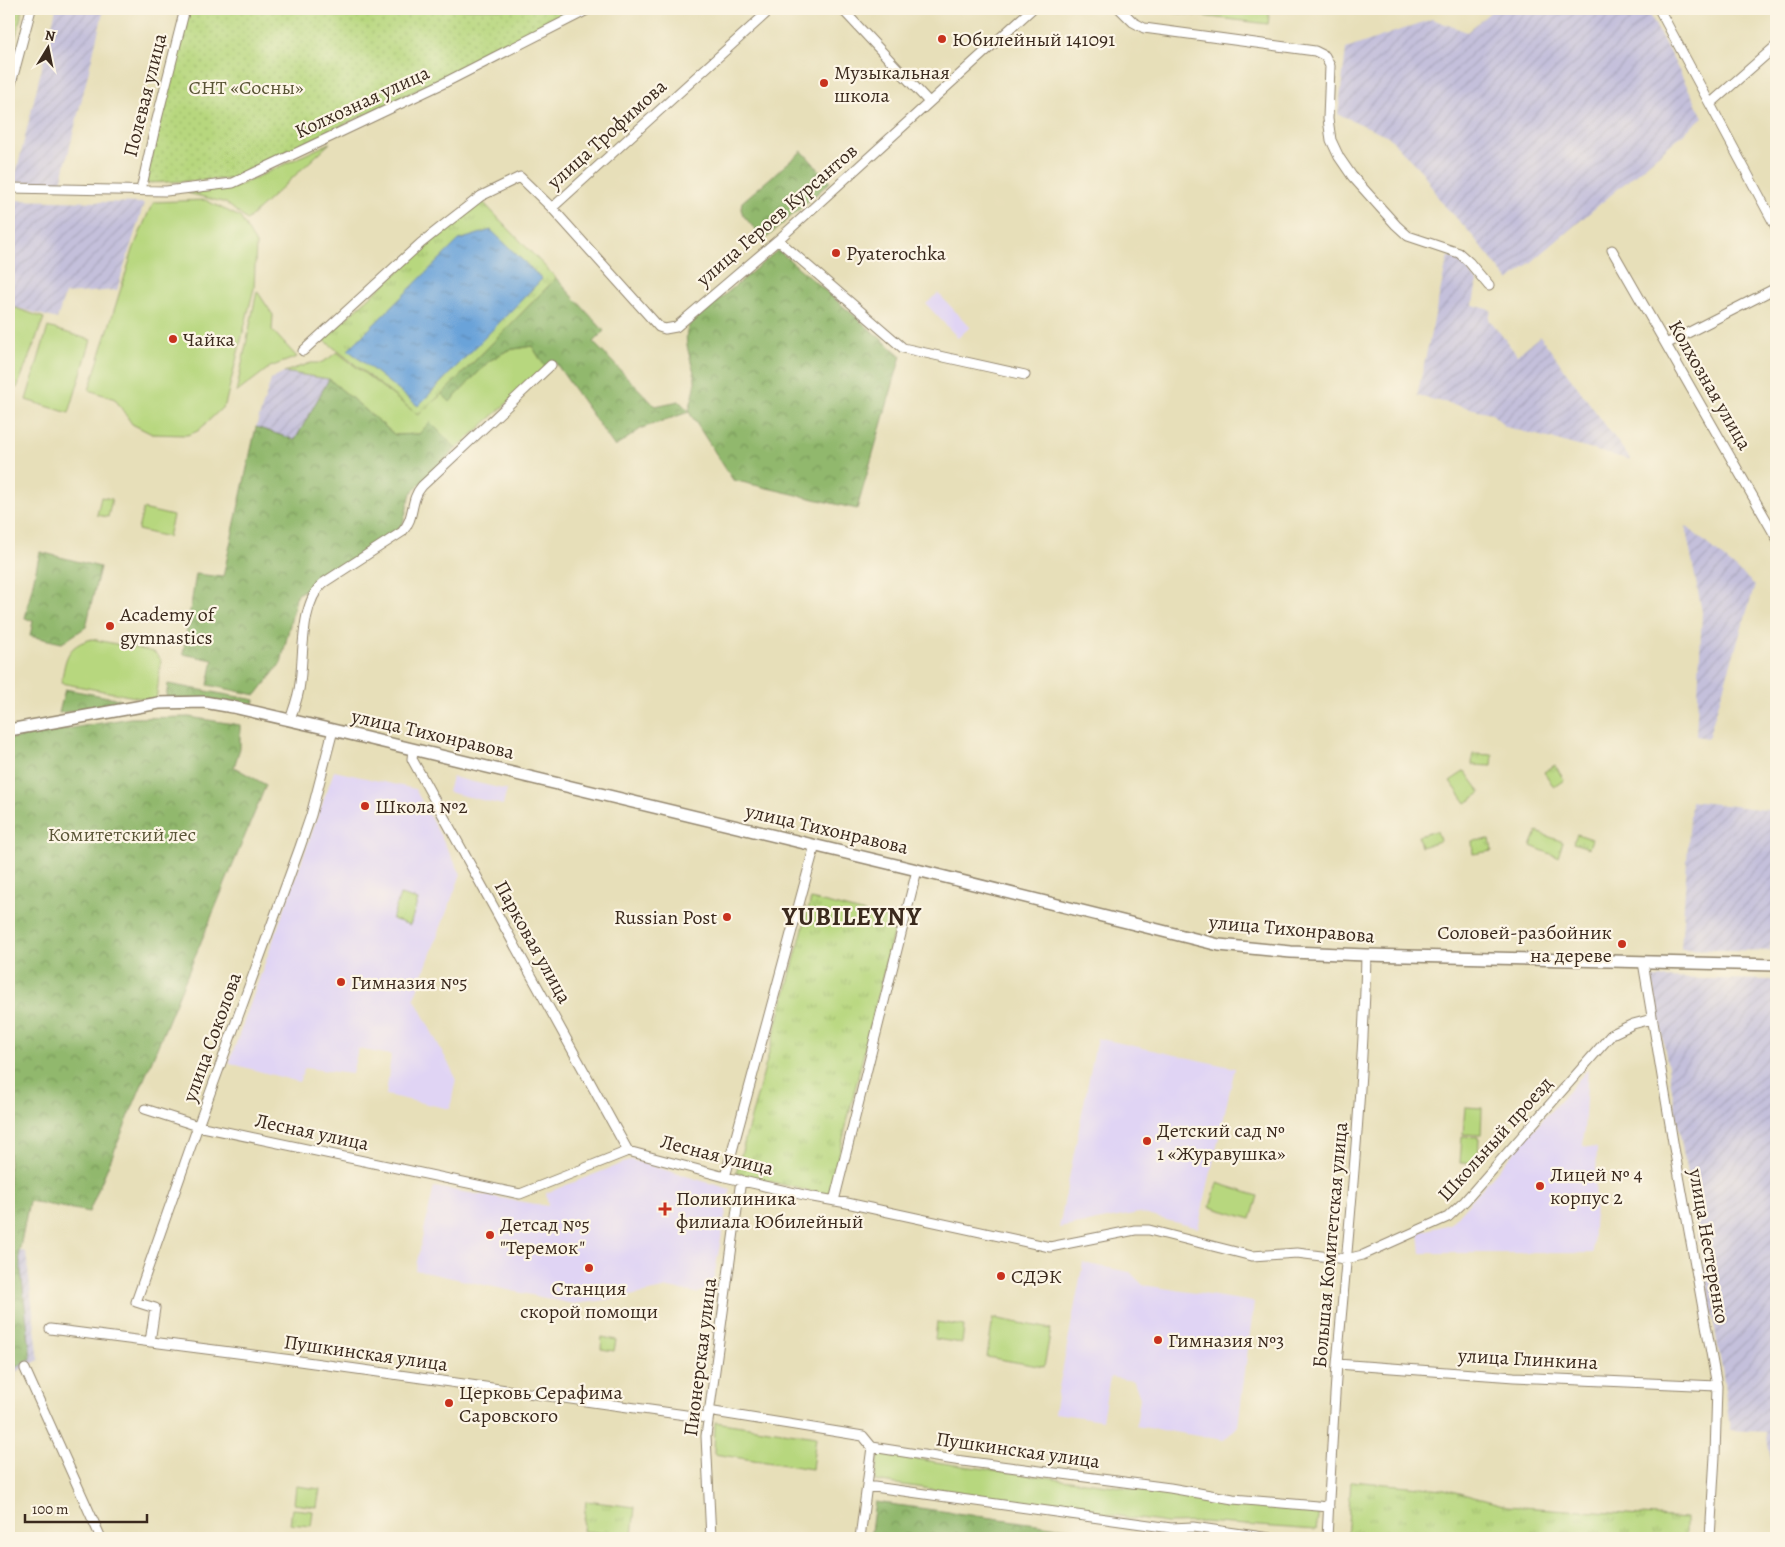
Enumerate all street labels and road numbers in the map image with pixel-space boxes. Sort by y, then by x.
street label: Полевая улица [117,30,174,160]
street label: Колхозная улица [290,59,435,145]
street label: улица Трофимова [541,73,673,196]
street label: улица Героев Курсантов [690,137,863,293]
street label: Колхозная улица [1662,315,1759,456]
street label: улица Тихонравова [348,702,518,766]
street label: улица Тихонравова [742,797,912,861]
street label: Парковая улица [488,876,578,1009]
street label: улица Тихонравова [1207,908,1377,950]
street label: улица Соколова [176,968,248,1107]
street label: Школьный проезд [1431,1070,1559,1208]
street label: Лесная улица [252,1107,372,1157]
street label: Большая Комитетская улица [1306,1120,1354,1369]
street label: Лесная улица [657,1128,777,1182]
street label: улица Нестеренко [1682,1165,1736,1326]
street label: Пионерская улица [677,1275,723,1438]
street label: Пушкинская улица [282,1328,450,1378]
street label: улица Глинкина [1456,1342,1599,1376]
street label: Пушкинская улица [934,1425,1102,1475]

